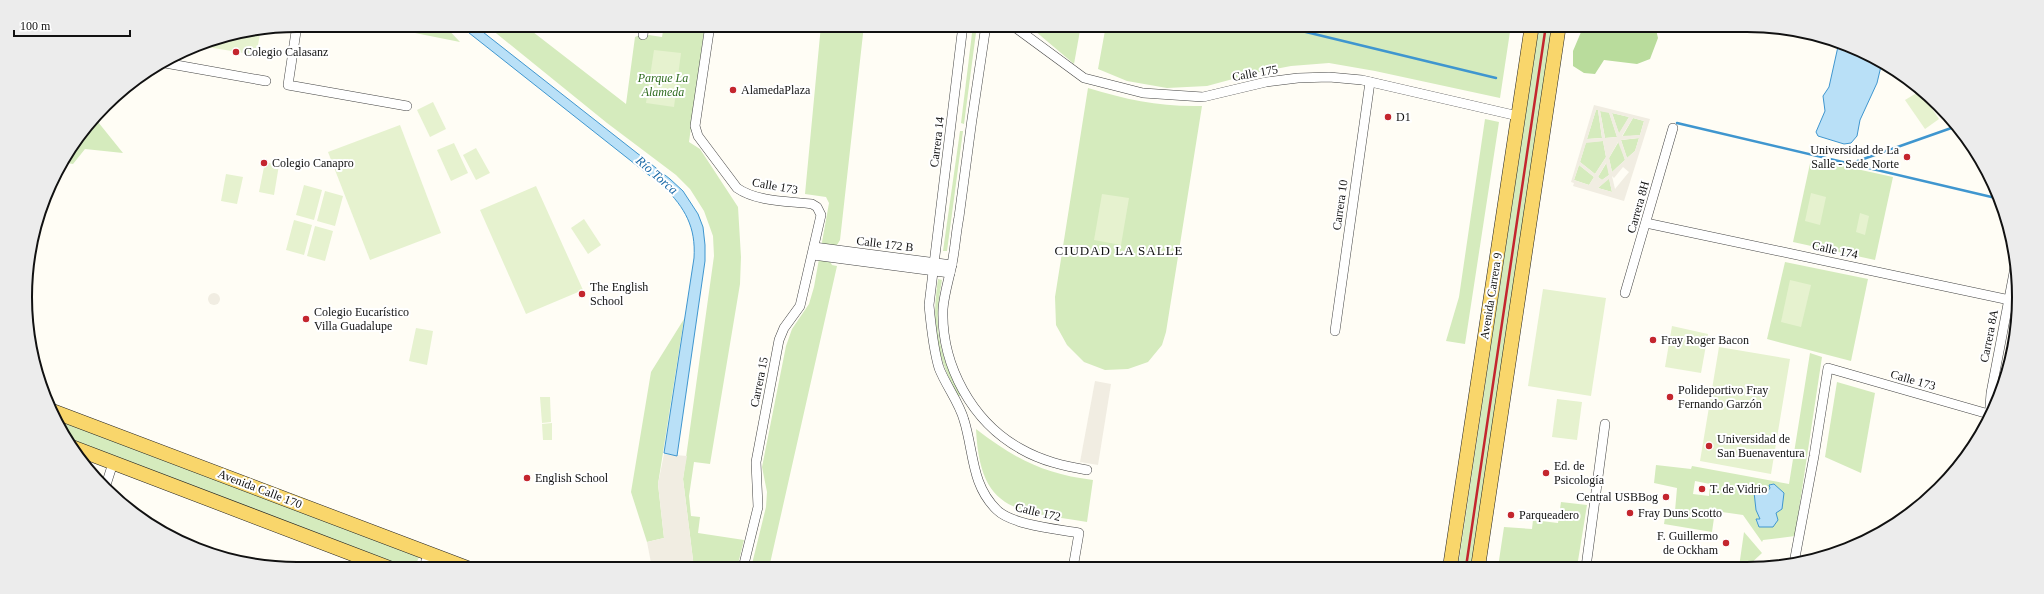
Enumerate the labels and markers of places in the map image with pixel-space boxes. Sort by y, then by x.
place label: Colegio Calasanz [244,45,328,59]
marker: Colegio Calasanz [231,47,241,57]
place label: AlamedaPlaza [741,83,811,97]
marker: AlamedaPlaza [728,85,738,95]
place label: D1 [1396,110,1411,124]
marker: D1 [1383,112,1393,122]
place label: Universidad de La Salle - Sede Norte [1810,143,1900,171]
marker: Universidad de La Salle - Sede Norte [1902,152,1912,162]
place label: Colegio Canapro [272,156,354,170]
marker: Colegio Canapro [259,158,269,168]
place label: The English School [590,280,648,308]
marker: The English School [577,289,587,299]
place label: Colegio Eucarístico Villa Guadalupe [314,305,409,333]
marker: Colegio Eucarístico Villa Guadalupe [301,314,311,324]
place label: Fray Roger Bacon [1661,333,1749,347]
marker: Fray Roger Bacon [1648,335,1658,345]
place label: Polideportivo Fray Fernando Garzón [1678,383,1768,411]
marker: Polideportivo Fray Fernando Garzón [1665,392,1675,402]
place label: Universidad de San Buenaventura [1717,432,1805,460]
marker: Universidad de San Buenaventura [1704,441,1714,451]
place label: Ed. de Psicología [1554,459,1605,487]
marker: Ed. de Psicología [1541,468,1551,478]
place label: English School [535,471,609,485]
marker: English School [522,473,532,483]
place label: T. de Vidrio [1710,482,1767,496]
marker: T. de Vidrio [1697,484,1707,494]
place label: Central USBBog [1576,490,1658,504]
marker: Central USBBog [1661,492,1671,502]
place label: Fray Duns Scotto [1638,506,1722,520]
place label: Parqueadero [1519,508,1579,522]
marker: Fray Duns Scotto [1625,508,1635,518]
marker: Parqueadero [1506,510,1516,520]
place label: F. Guillermo de Ockham [1657,529,1719,557]
marker: F. Guillermo de Ockham [1721,538,1731,548]

